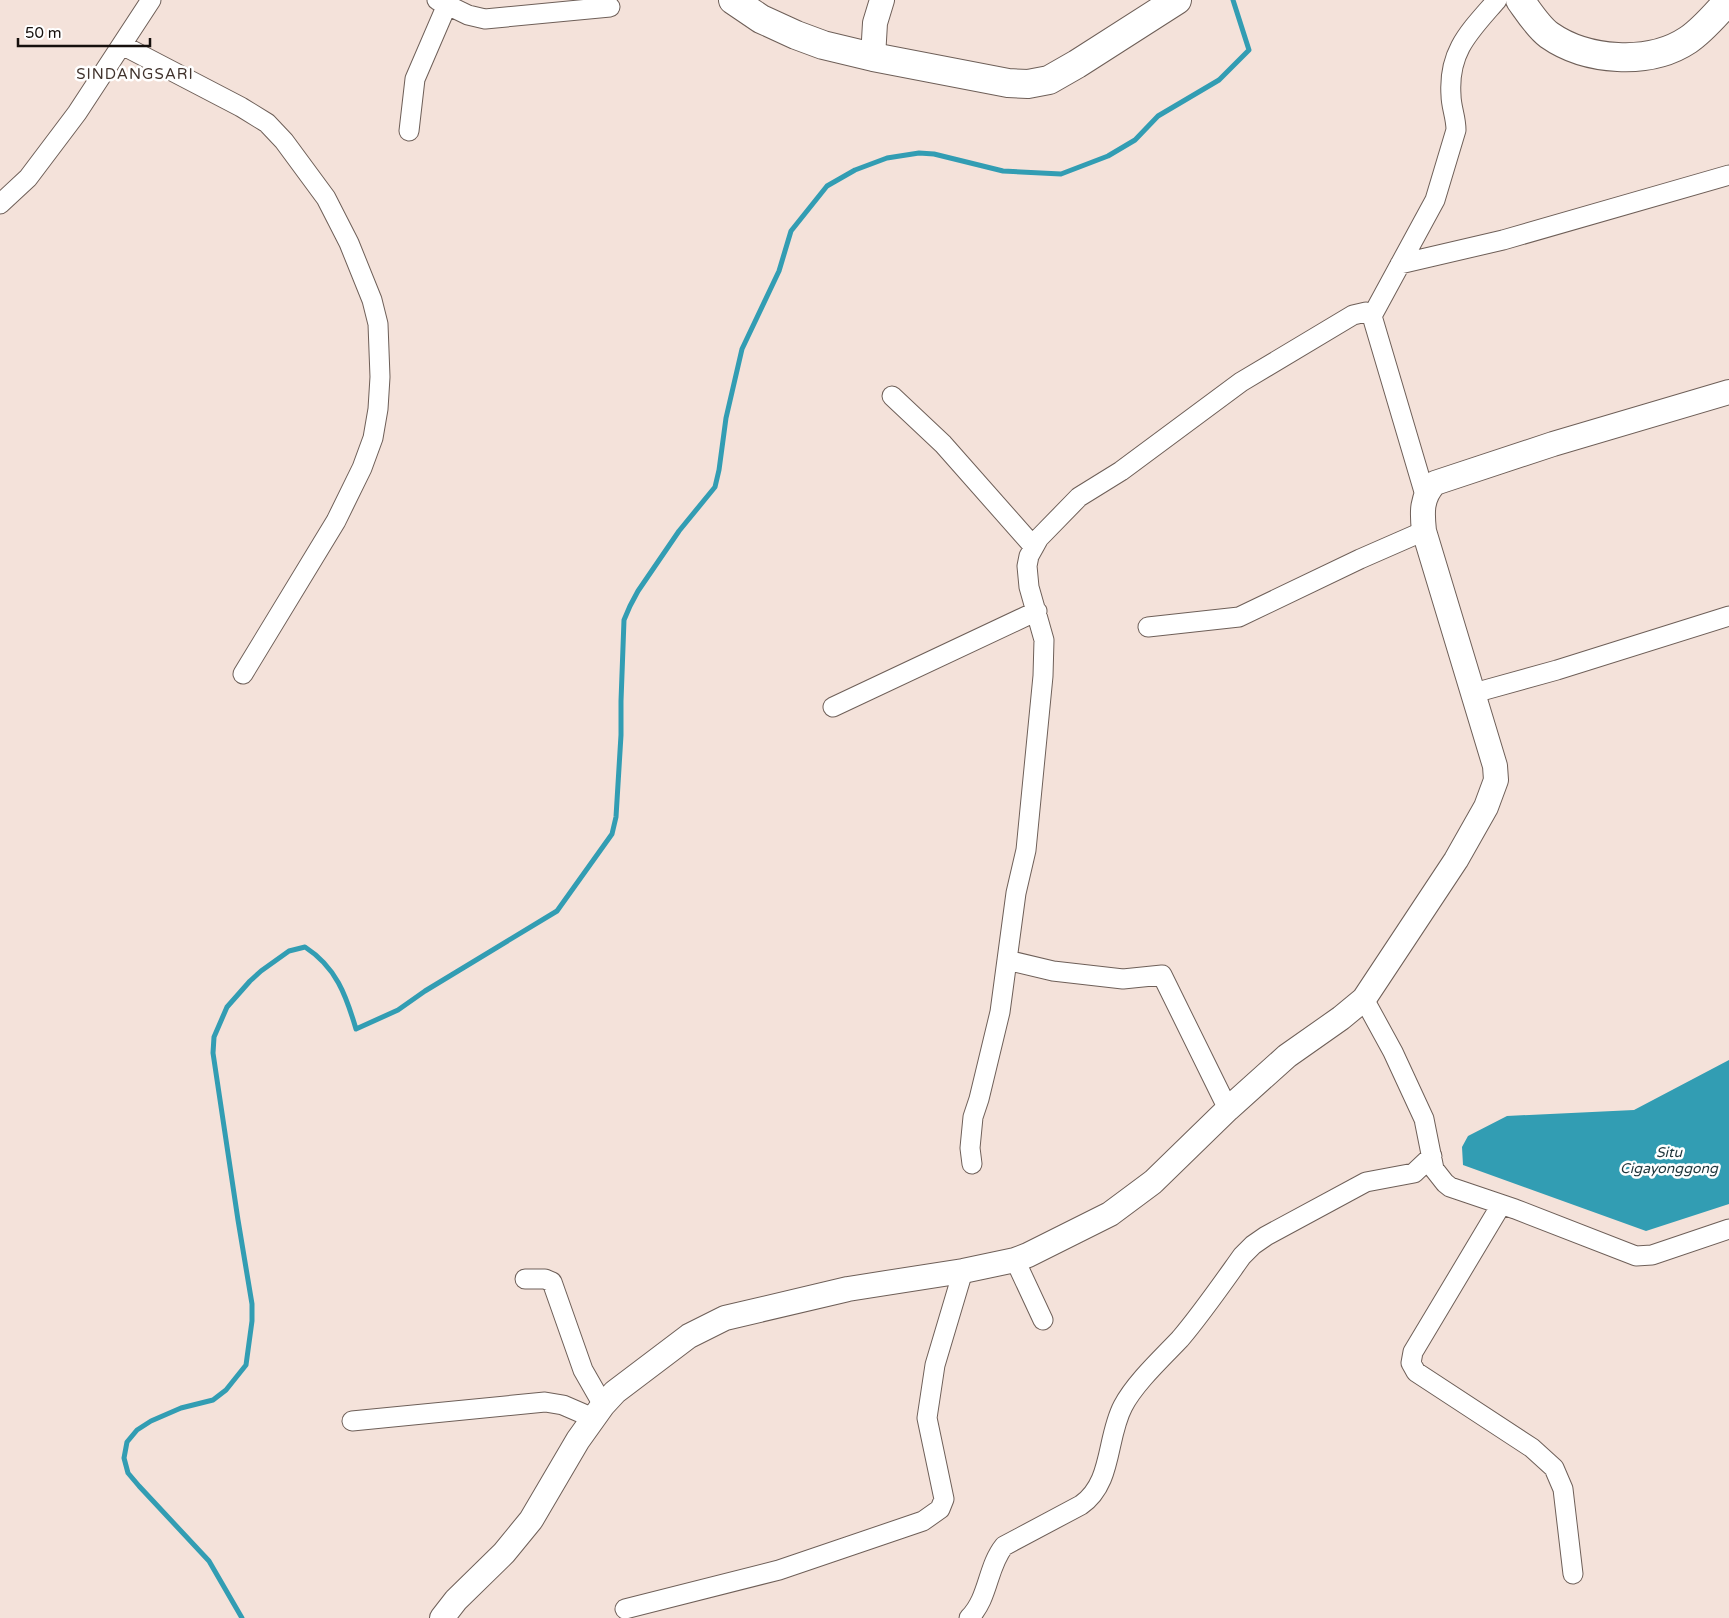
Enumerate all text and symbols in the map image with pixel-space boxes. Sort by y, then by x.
scale bar [18,15,150,47]
text: 50 m [25,24,62,42]
district label: SINDANGSARI [76,65,194,83]
water label: Situ Cigayonggong [1620,1144,1719,1177]

